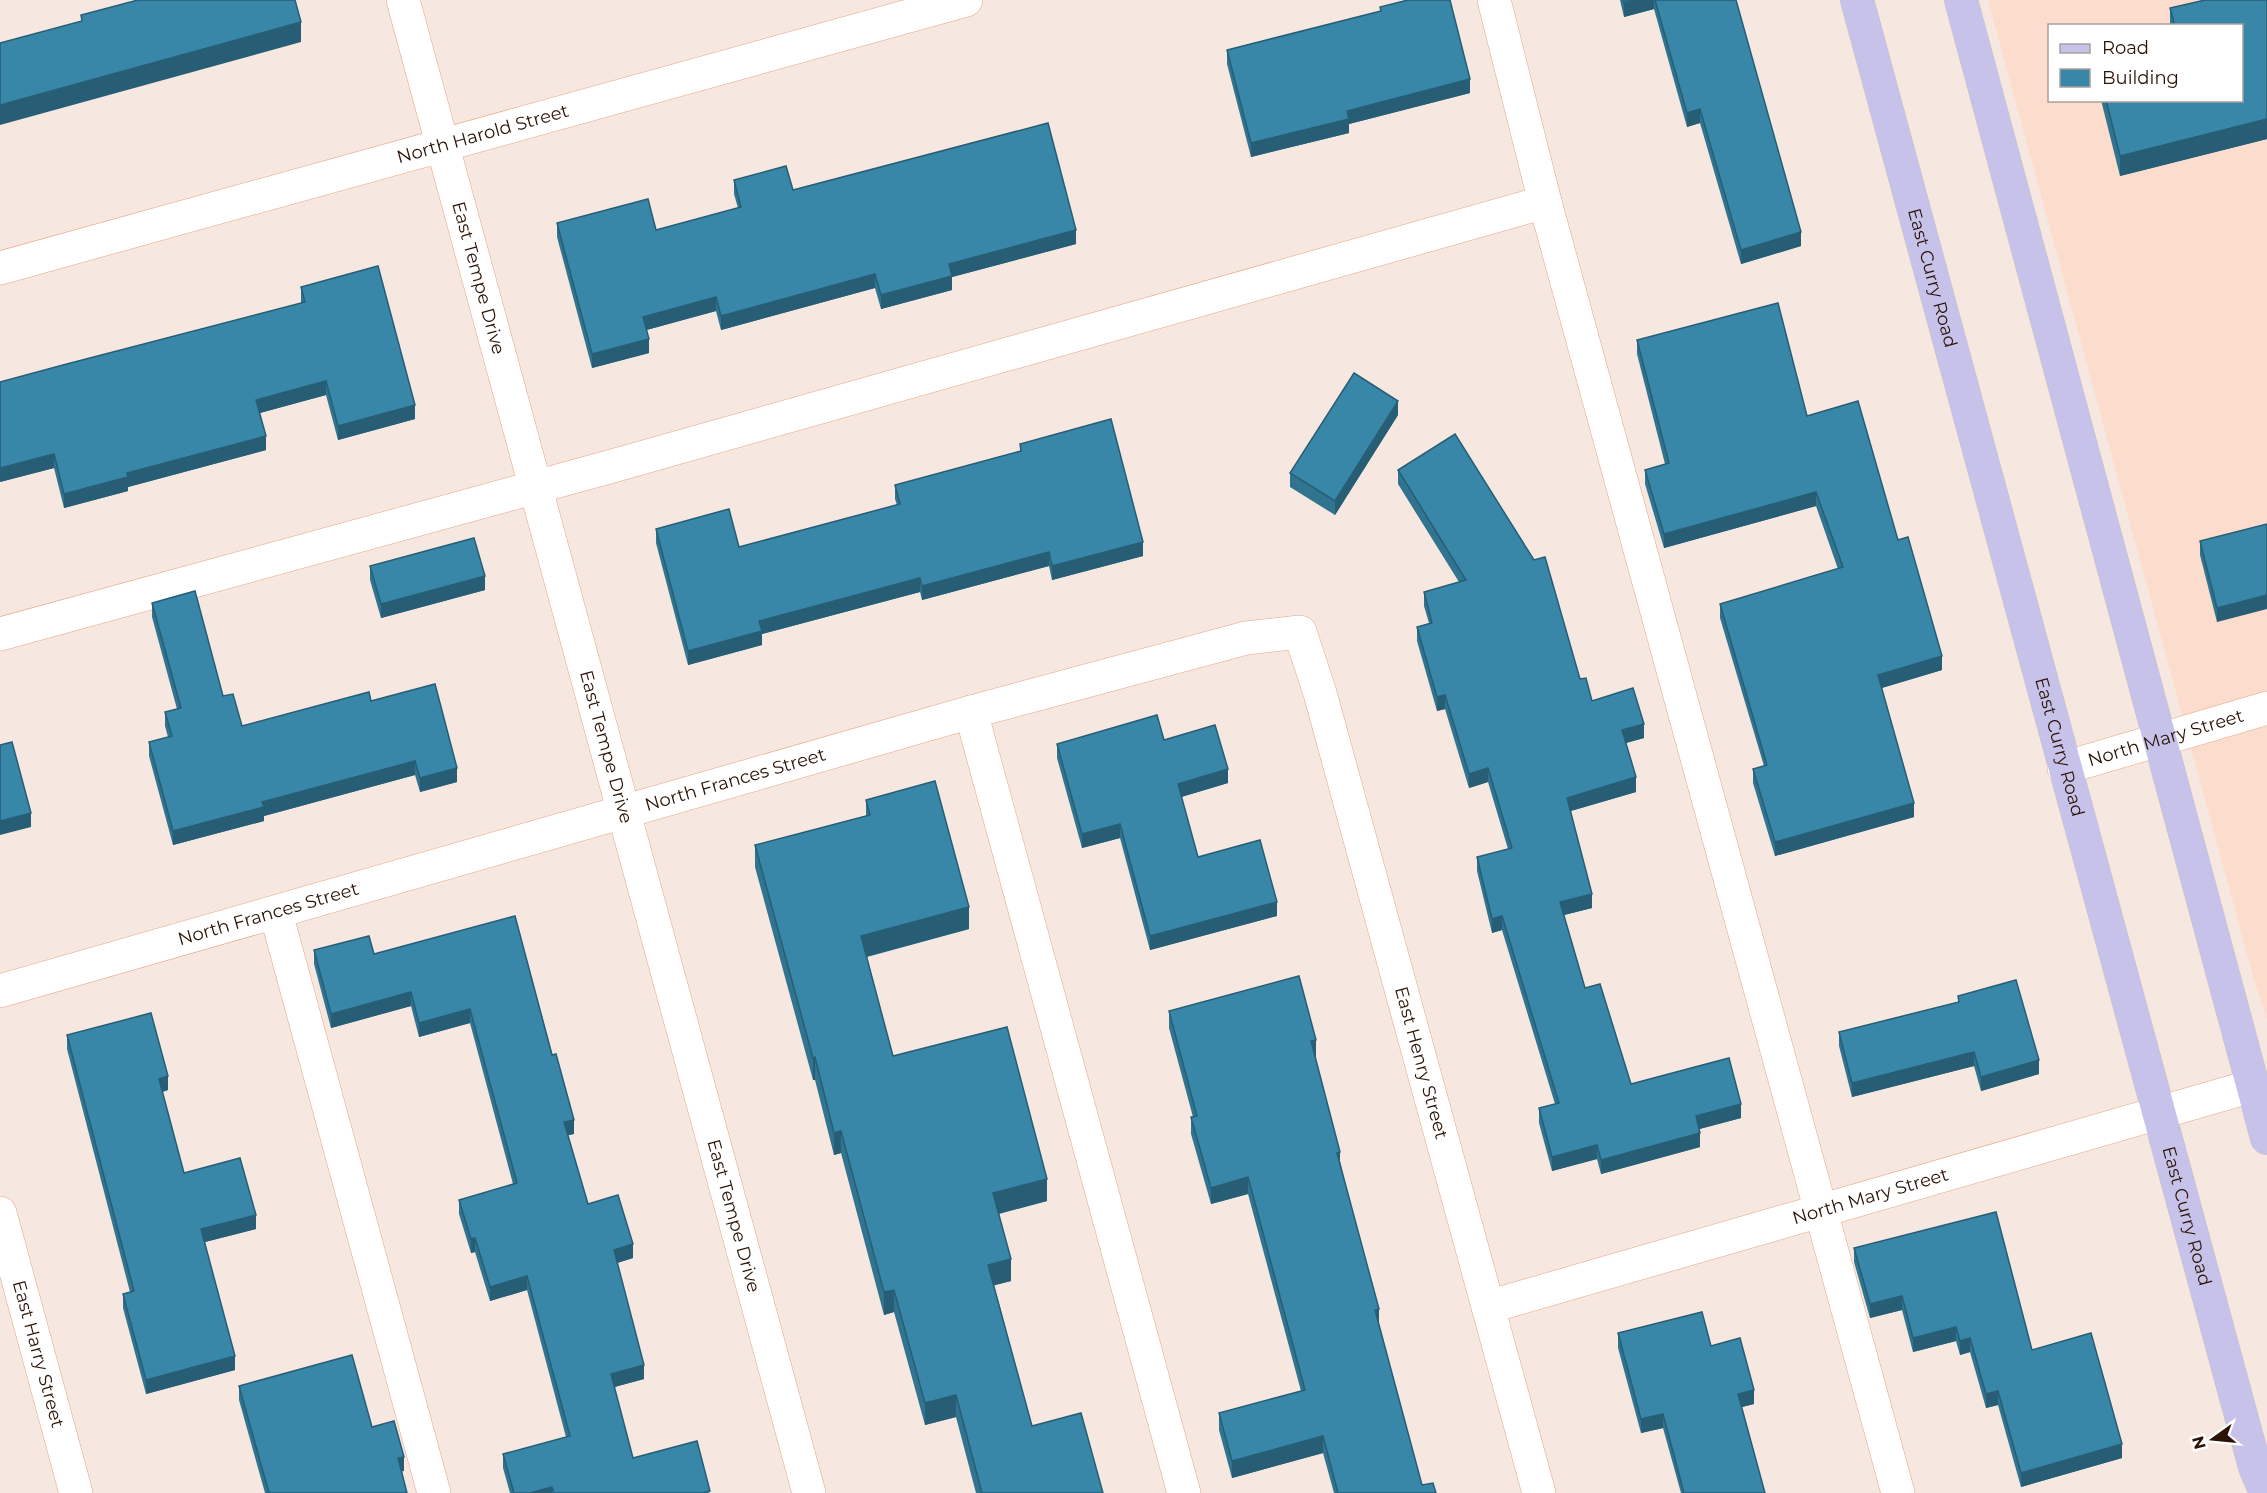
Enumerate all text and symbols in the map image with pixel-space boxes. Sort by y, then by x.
legend [2048,24,2243,102]
text: Road [2102,37,2149,59]
text: Building [2102,67,2179,89]
street label: North Harold Street [394,100,571,168]
street label: East Tempe Drive [447,199,510,357]
street label: East Curry Road [1903,206,1962,350]
street label: East Tempe Drive [575,668,637,826]
street label: East Curry Road [2030,675,2089,819]
street label: North Mary Street [2085,705,2246,771]
street label: North Frances Street [642,743,828,816]
street label: North Frances Street [175,878,361,950]
street label: East Henry Street [1390,984,1453,1141]
street label: East Tempe Drive [702,1137,765,1295]
street label: East Curry Road [2157,1144,2216,1288]
street label: North Mary Street [1790,1163,1951,1229]
street label: East Harry Street [8,1278,69,1430]
north arrow [2183,1409,2243,1469]
text: N [2188,1434,2210,1451]

